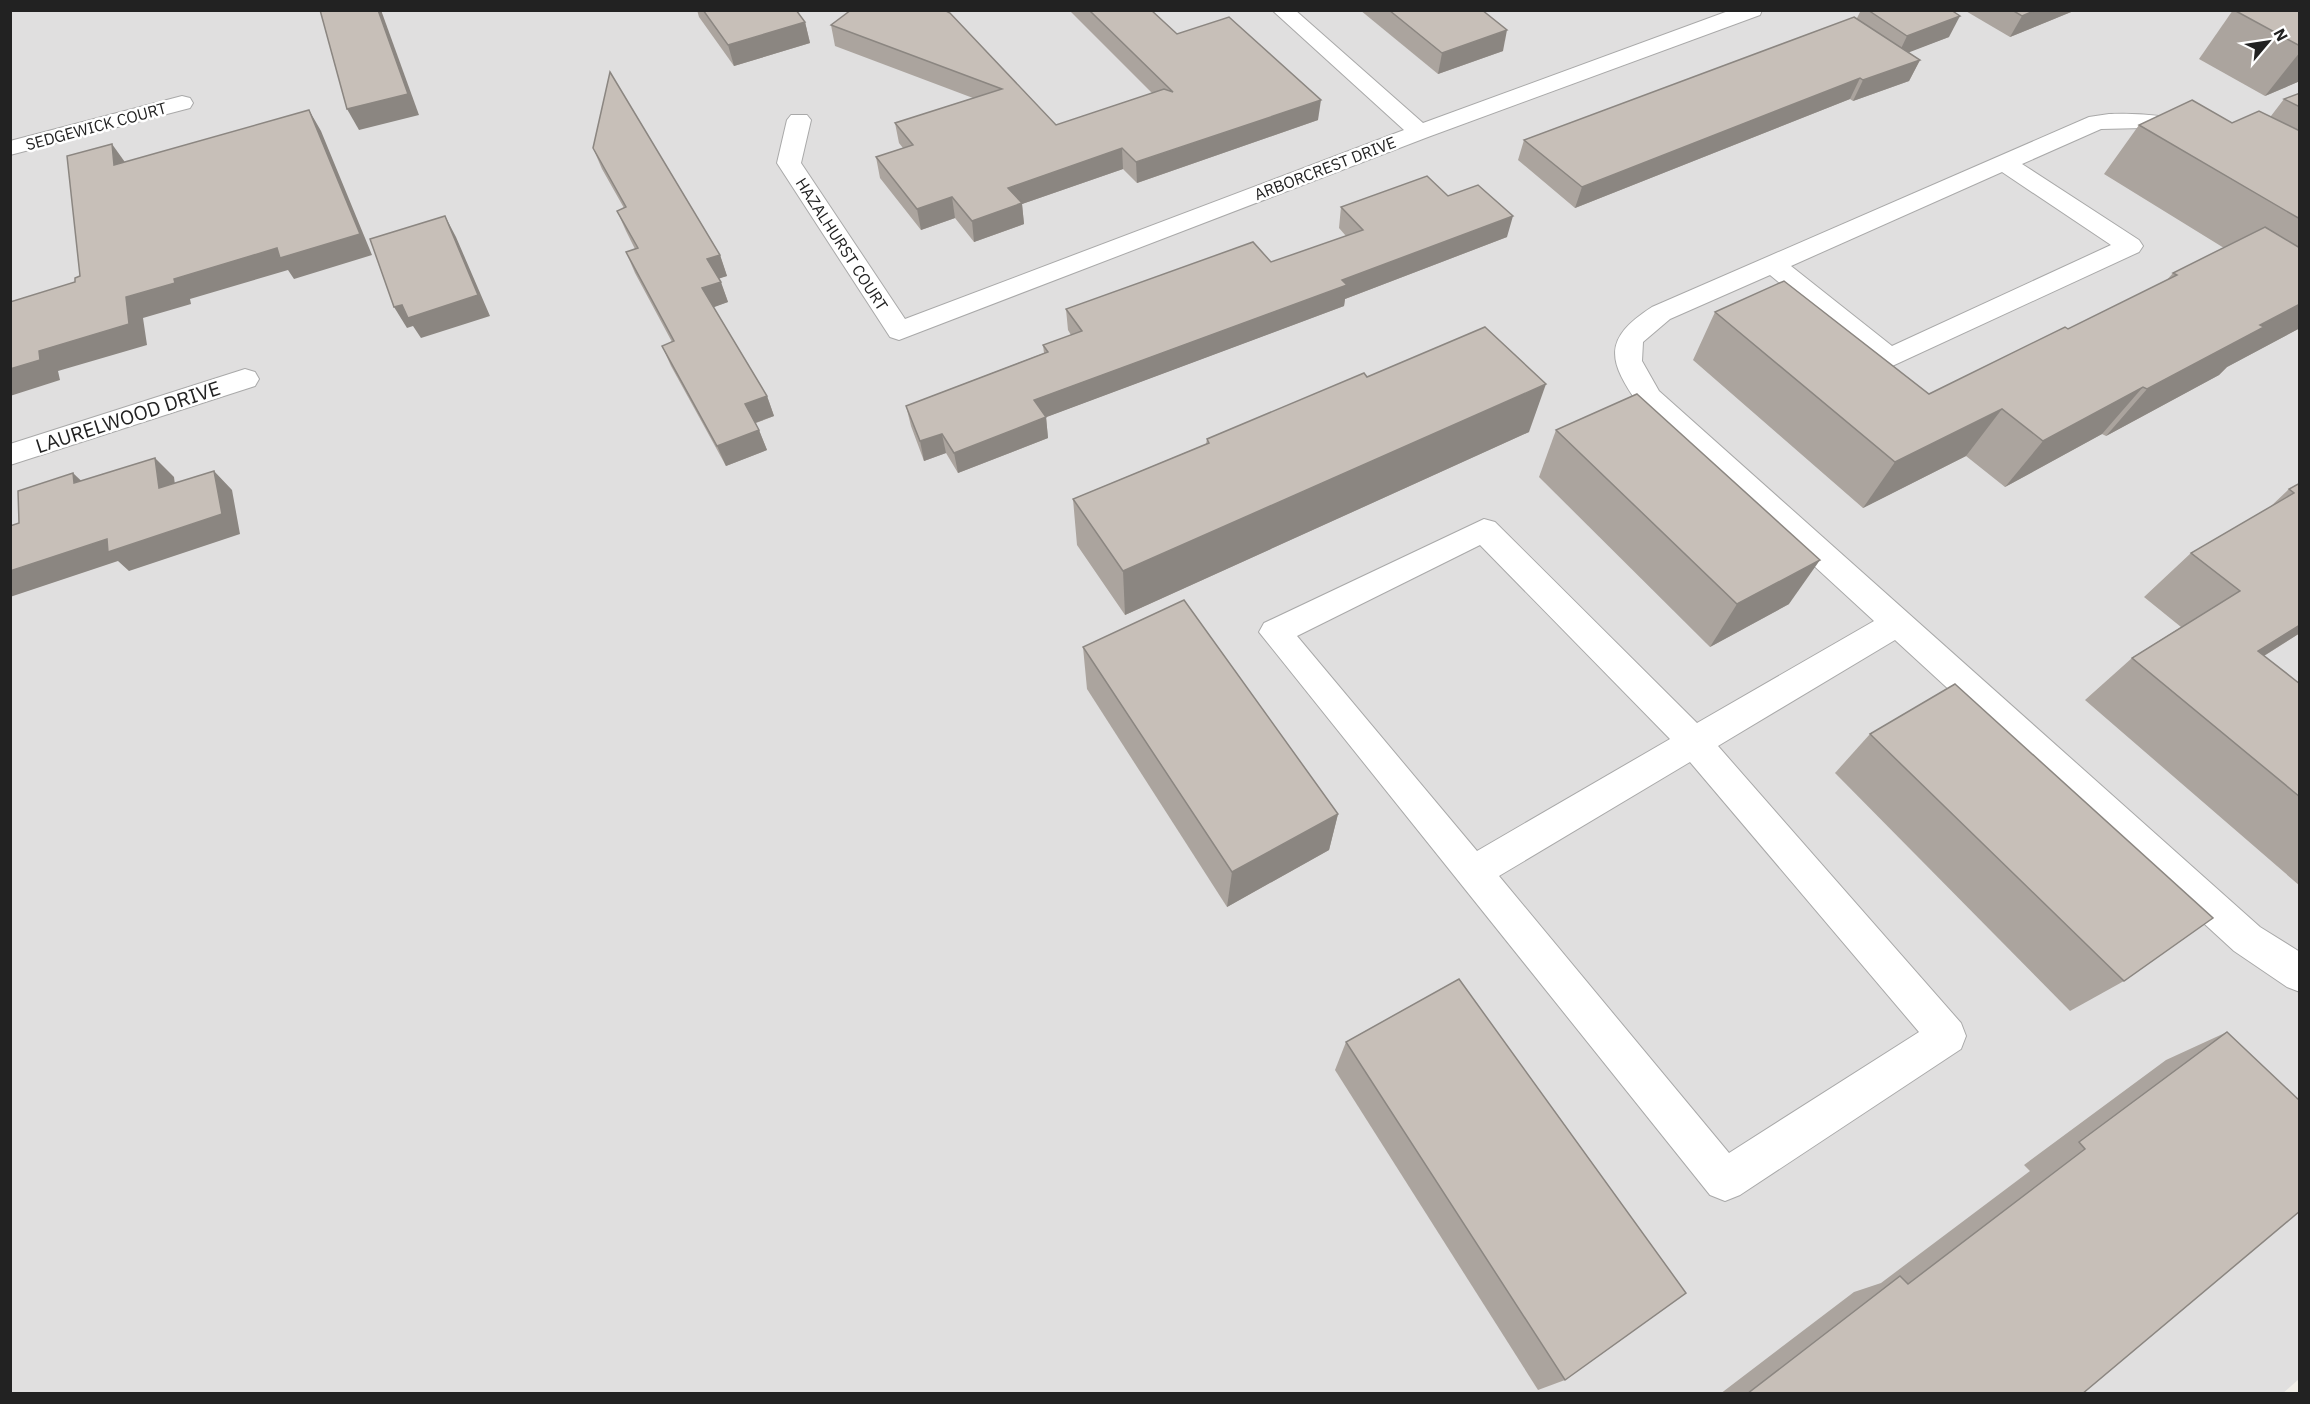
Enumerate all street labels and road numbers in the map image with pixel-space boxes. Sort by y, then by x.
street label: SEDGEWICK COURT [23,98,169,154]
street label: ARBORCREST DRIVE [1251,132,1399,204]
street label: HAZALHURST COURT [792,174,892,314]
street label: LAURELWOOD DRIVE [32,374,224,459]

